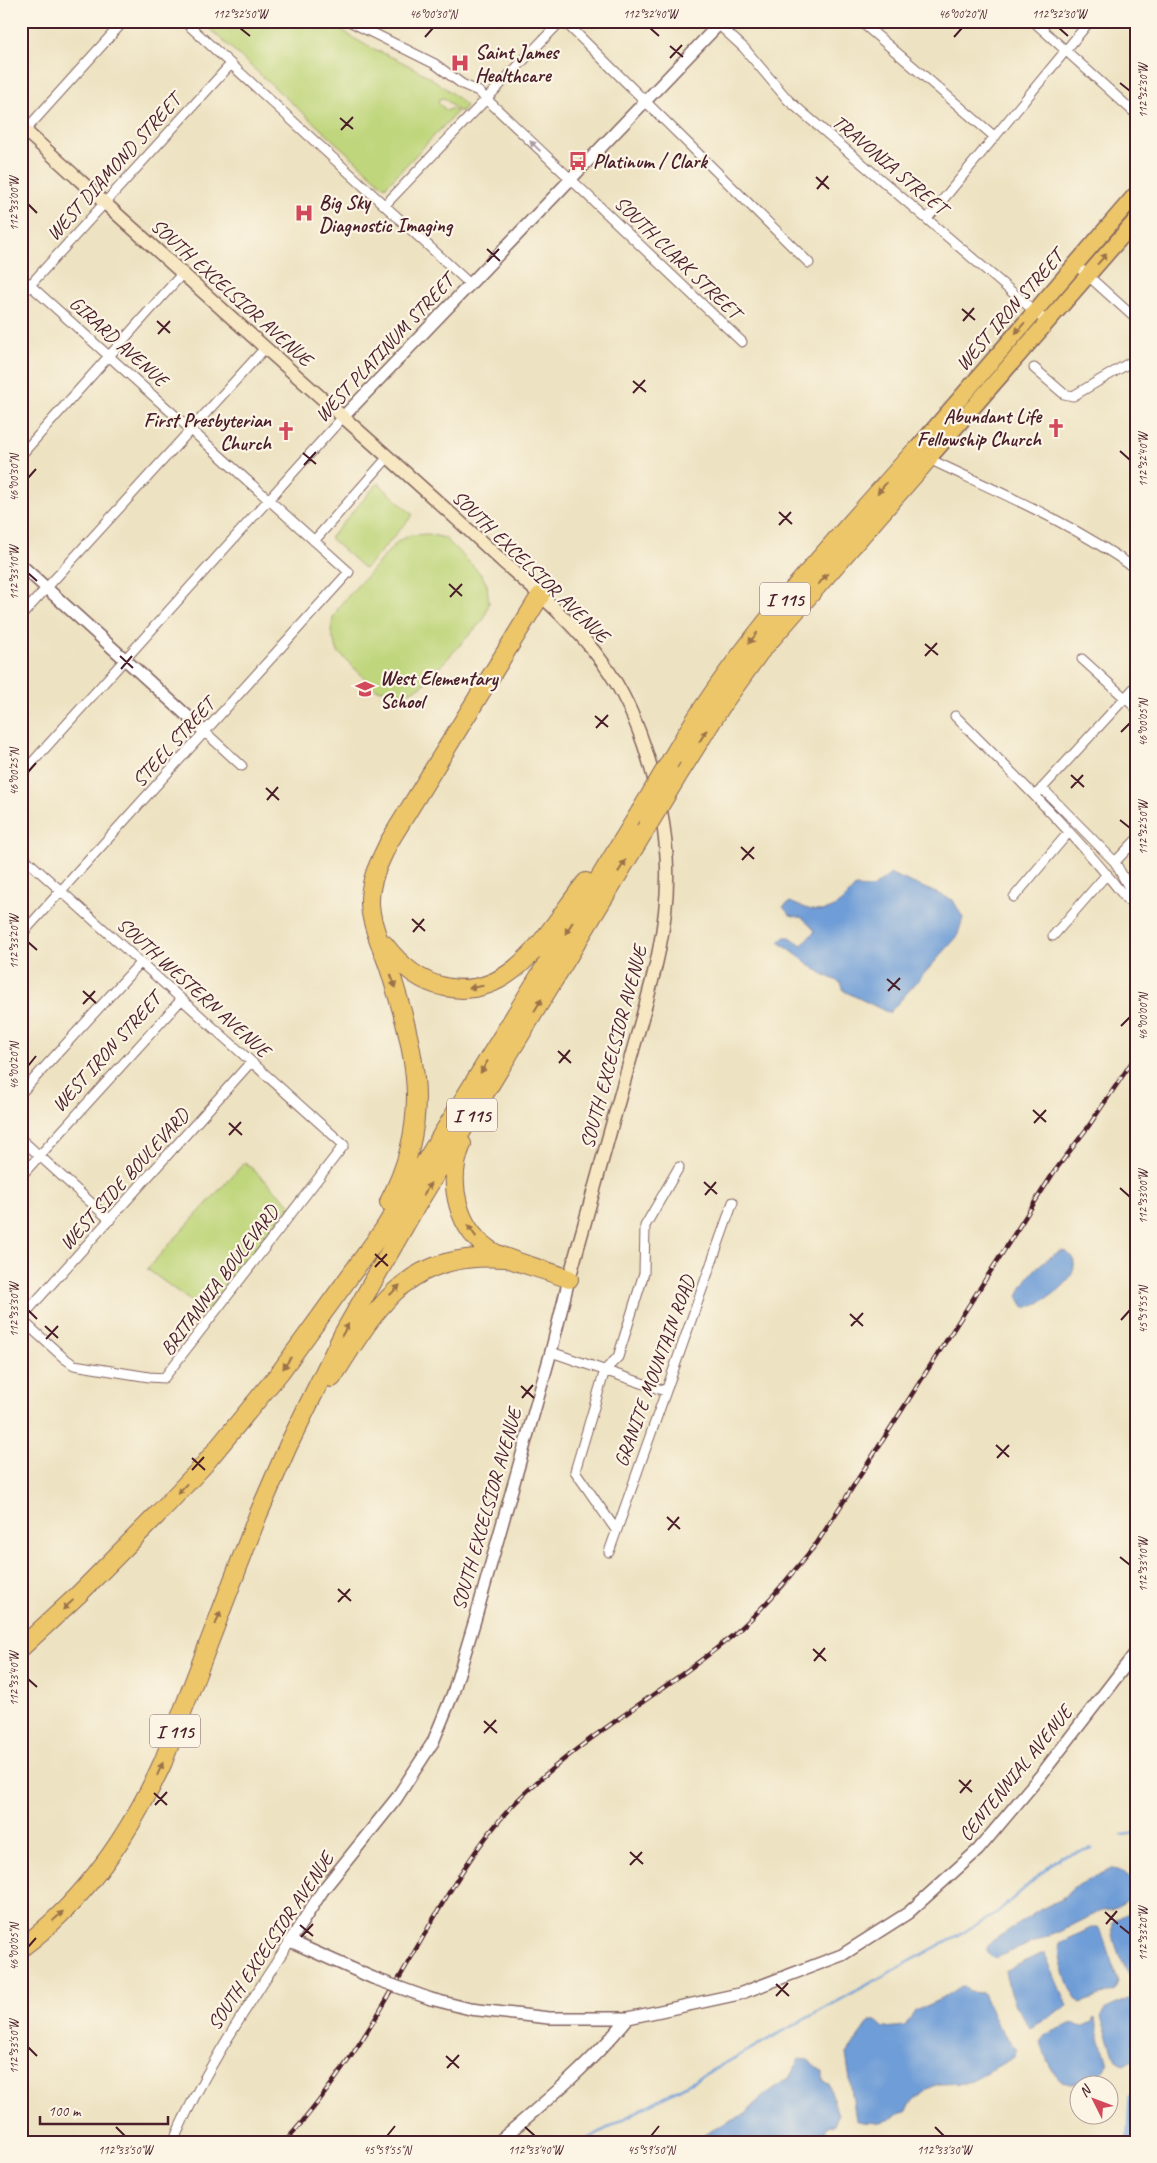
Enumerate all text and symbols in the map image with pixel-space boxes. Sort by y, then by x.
text: 112°32'50"W [213,6,269,22]
text: 46°00'30"N [409,6,458,22]
text: 112°32'40"W [623,6,679,22]
text: 46°00'20"N [938,6,987,22]
text: 112°32'30"W [1032,6,1088,22]
place label: Saint James Healthcare [475,40,560,88]
hospital icon: Saint James Healthcare [449,52,471,74]
text: 112°32'30"W [1135,62,1151,118]
street label: WEST DIAMOND STREET [41,85,189,246]
street label: TRAVONIA STREET [827,109,956,223]
one-way arrow [530,140,542,152]
place label: Platinum / Clark [593,149,708,174]
bus stop icon: Platinum / Clark [567,150,589,172]
text: 112°33'00"W [6,175,22,231]
place label: Big Sky Diagnostic Imaging [319,190,454,238]
street label: SOUTH CLARK STREET [609,191,750,327]
hospital icon: Big Sky Diagnostic Imaging [293,202,315,224]
street label: SOUTH EXCELSIOR AVENUE [146,213,319,373]
street label: WEST IRON STREET [950,241,1072,376]
one-way arrow [1096,254,1108,266]
street label: WEST PLATINUM STREET [310,266,462,427]
street label: GIRARD AVENUE [64,291,175,394]
one-way arrow [1014,321,1026,333]
place label: Abundant Life Fellowship Church [917,404,1043,452]
place label: First Presbyterian Church [144,408,273,456]
church icon: Abundant Life Fellowship Church [1045,417,1067,439]
church icon: First Presbyterian Church [275,420,297,442]
text: 112°32'40"W [1135,431,1151,487]
text: 46°00'30"N [6,453,22,502]
one-way arrow [876,482,887,495]
street label: SOUTH EXCELSIOR AVENUE [447,485,616,650]
text: 112°33'10"W [6,544,22,600]
one-way arrow [817,572,828,585]
road number: I 115 [760,582,810,616]
one-way arrow [747,631,758,644]
place label: West Elementary School [380,666,500,714]
school or university icon: West Elementary School [354,678,376,700]
street label: STEEL STREET [127,690,223,792]
text: 46°00'05"N [1135,698,1151,747]
one-way arrow [699,729,708,742]
text: 46°00'25"N [6,747,22,796]
text: 112°32'50"W [1135,799,1151,855]
one-way arrow [618,860,627,873]
street label: SOUTH WESTERN AVENUE [112,912,278,1065]
text: 112°33'20"W [6,913,22,969]
one-way arrow [564,921,573,935]
street label: SOUTH EXCELSIOR AVENUE [574,941,653,1151]
one-way arrow [390,974,397,989]
street label: WEST IRON STREET [46,984,170,1117]
one-way arrow [468,984,484,992]
text: 46°00'00"N [1135,992,1151,1041]
one-way arrow [534,999,543,1012]
text: 46°00'20"N [6,1041,22,1090]
one-way arrow [479,1060,488,1073]
road number: I 115 [447,1098,497,1132]
street label: WEST SIDE BOULEVARD [54,1102,195,1255]
text: 112°33'00"W [1135,1168,1151,1224]
one-way arrow [422,1183,432,1196]
street label: BRITANNIA BOULEVARD [155,1199,285,1360]
one-way arrow [467,1224,477,1238]
street label: GRANITE MOUNTAIN ROAD [608,1271,701,1470]
text: 112°33'30"W [6,1281,22,1337]
one-way arrow [389,1284,401,1296]
text: 45°59'55"N [1135,1285,1151,1334]
one-way arrow [341,1322,349,1337]
one-way arrow [282,1356,292,1369]
street label: SOUTH EXCELSIOR AVENUE [446,1403,528,1613]
one-way arrow [176,1482,188,1494]
text: 112°33'10"W [1135,1536,1151,1592]
one-way arrow [62,1599,74,1611]
one-way arrow [215,1610,223,1625]
text: 112°33'40"W [6,1650,22,1706]
street label: CENTENNIAL AVENUE [953,1698,1080,1846]
road number: I 115 [150,1714,200,1748]
one-way arrow [156,1762,164,1776]
street label: SOUTH EXCELSIOR AVENUE [202,1846,341,2035]
text: 112°33'20"W [1135,1905,1151,1961]
one-way arrow [52,1910,64,1922]
text: 46°00'05"N [6,1922,22,1971]
text: 112°33'50"W [6,2018,22,2074]
north arrow [1070,2076,1120,2126]
text: N [1075,2081,1095,2101]
scale bar [40,2093,168,2125]
text: 100 m [48,2102,82,2121]
text: 112°33'50"W [98,2142,154,2158]
text: 45°59'55"N [363,2142,412,2158]
text: 112°33'40"W [508,2142,564,2158]
text: 45°59'50"N [627,2142,676,2158]
text: 112°33'30"W [917,2142,973,2158]

